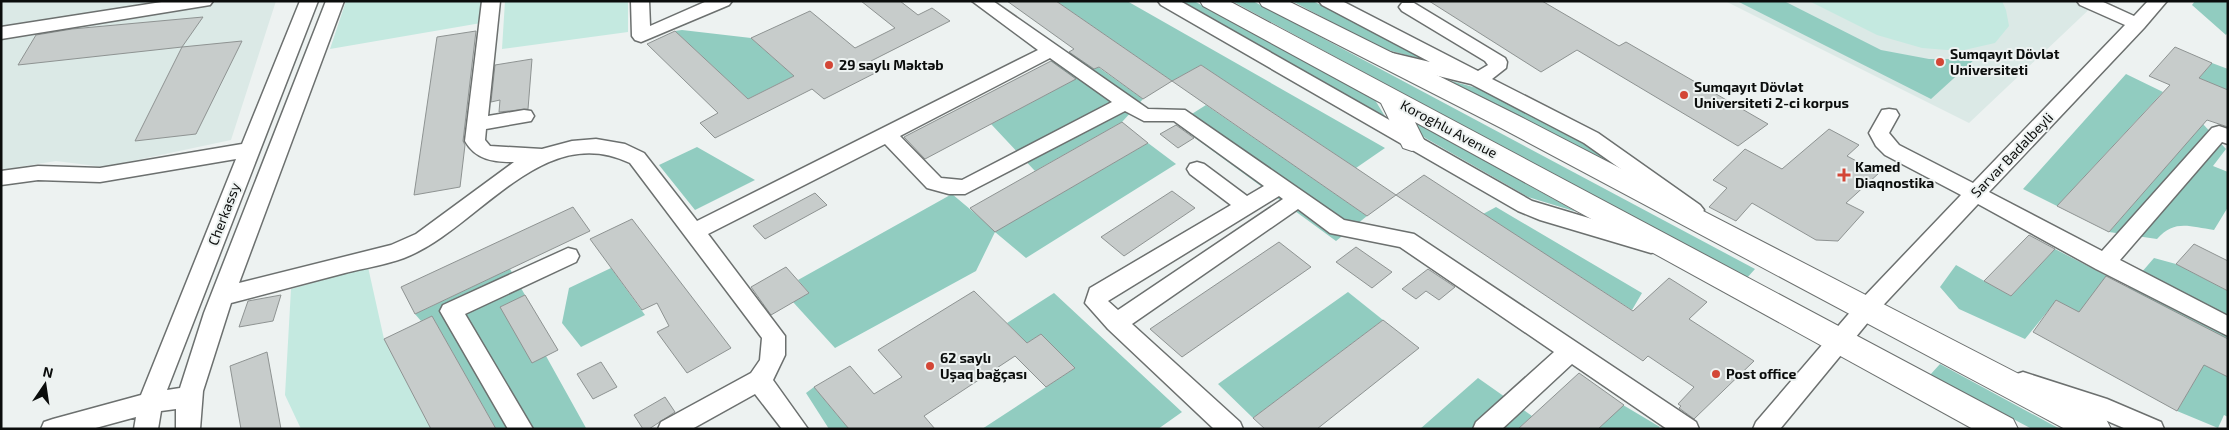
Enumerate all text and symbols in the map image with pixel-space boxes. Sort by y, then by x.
place label: Sumqayıt Dövlət Universiteti [1950,45,2060,78]
place label: 29 saylı Məktəb [839,56,944,73]
marker: Sumqayıt Dövlət Universiteti [1934,56,1946,68]
marker: 29 saylı Məktəb [823,59,835,71]
place label: Sumqayıt Dövlət Universiteti 2-ci korpus [1694,78,1849,111]
marker: Sumqayıt Dövlət Universiteti 2-ci korpus [1678,89,1690,101]
street label: Koroghlu Avenue [1398,96,1501,161]
street label: Sarvar Badalbeyli [1967,109,2056,201]
place label: Kamed Diaqnostika [1855,158,1934,191]
marker: Kamed Diaqnostika [1837,168,1851,182]
street label: Cherkassy [204,180,243,248]
place label: 62 saylı Uşaq bağçası [940,349,1027,383]
north arrow [20,360,70,410]
marker: 62 saylı Uşaq bağçası [924,360,936,372]
text: N [41,362,55,381]
place label: Post office [1726,365,1797,382]
marker: Post office [1710,368,1722,380]

